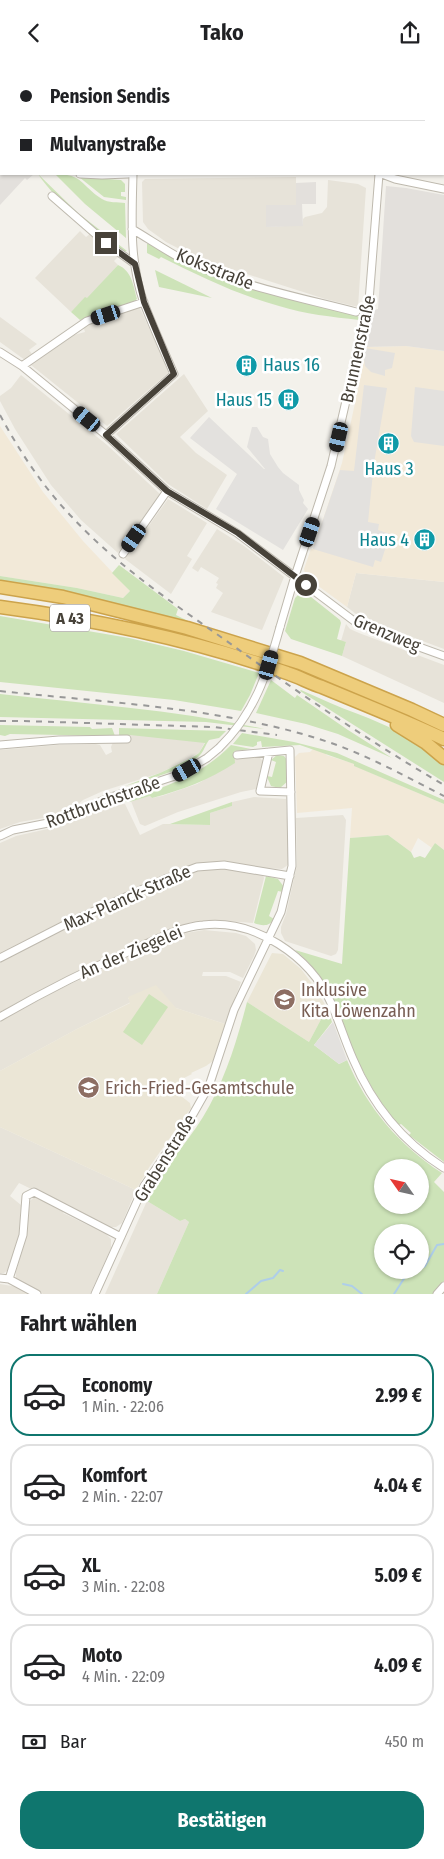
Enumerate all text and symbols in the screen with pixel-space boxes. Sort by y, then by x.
icon: back [20,19,48,47]
text: Tako [200,19,244,46]
icon: share [396,19,424,47]
text: Pension Sendis [50,85,170,108]
text: Mulvanystraße [50,133,166,156]
route end [95,232,117,254]
street label: Koksstraße [173,244,257,294]
street label: Brunnenstraße [336,293,380,405]
car [89,303,122,327]
building icon: Haus 16 [235,353,259,377]
place label: Haus 16 [263,354,320,376]
building icon: Haus 15 [276,388,300,412]
place label: Haus 15 [216,389,272,411]
car [70,404,103,434]
car [328,421,349,453]
building icon: Haus 3 [377,432,401,456]
place label: Haus 3 [364,458,414,480]
car [298,515,321,549]
car [119,521,148,555]
building icon: Haus 4 [413,528,437,552]
place label: Haus 4 [359,529,409,551]
route start [295,574,317,596]
road number: A 43 [50,605,90,631]
street label: Grenzweg [350,609,424,657]
car [257,649,280,681]
car [170,756,203,784]
street label: Rottbruchstraße [43,771,163,833]
street label: Max-Planck-Straße [60,860,194,936]
street label: An der Ziegelei [76,921,186,983]
place label: Inklusive Kita Löwenzahn [301,979,416,1022]
school or university icon: Inklusive Kita Löwenzahn [273,988,297,1012]
school or university icon: Erich-Fried-Gesamtschule [77,1076,101,1100]
place label: Erich-Fried-Gesamtschule [105,1077,294,1099]
street label: Grabenstraße [129,1110,201,1206]
north arrow [374,1159,429,1214]
map controls [374,1159,429,1279]
button: locate [374,1224,429,1279]
text: Fahrt wählen [20,1310,137,1337]
icon: car [22,1373,67,1418]
text: Economy [82,1374,152,1397]
text: 2.99 € [375,1384,422,1407]
text: 1 Min. · 22:06 [82,1397,164,1416]
icon: car [22,1463,67,1508]
text: Komfort [82,1464,147,1487]
text: 4.04 € [374,1474,422,1497]
text: 2 Min. · 22:07 [82,1487,163,1506]
icon: car [22,1553,67,1598]
text: XL [82,1554,101,1577]
text: 5.09 € [374,1564,422,1587]
text: 3 Min. · 22:08 [82,1577,165,1596]
icon: car [22,1643,67,1688]
text: Moto [82,1644,122,1667]
text: 4.09 € [374,1654,422,1677]
text: 4 Min. · 22:09 [82,1667,165,1686]
icon: cash [20,1728,48,1756]
text: Bar [60,1730,86,1753]
text: 450 m [385,1732,424,1751]
button: Bestätigen [20,1791,424,1849]

